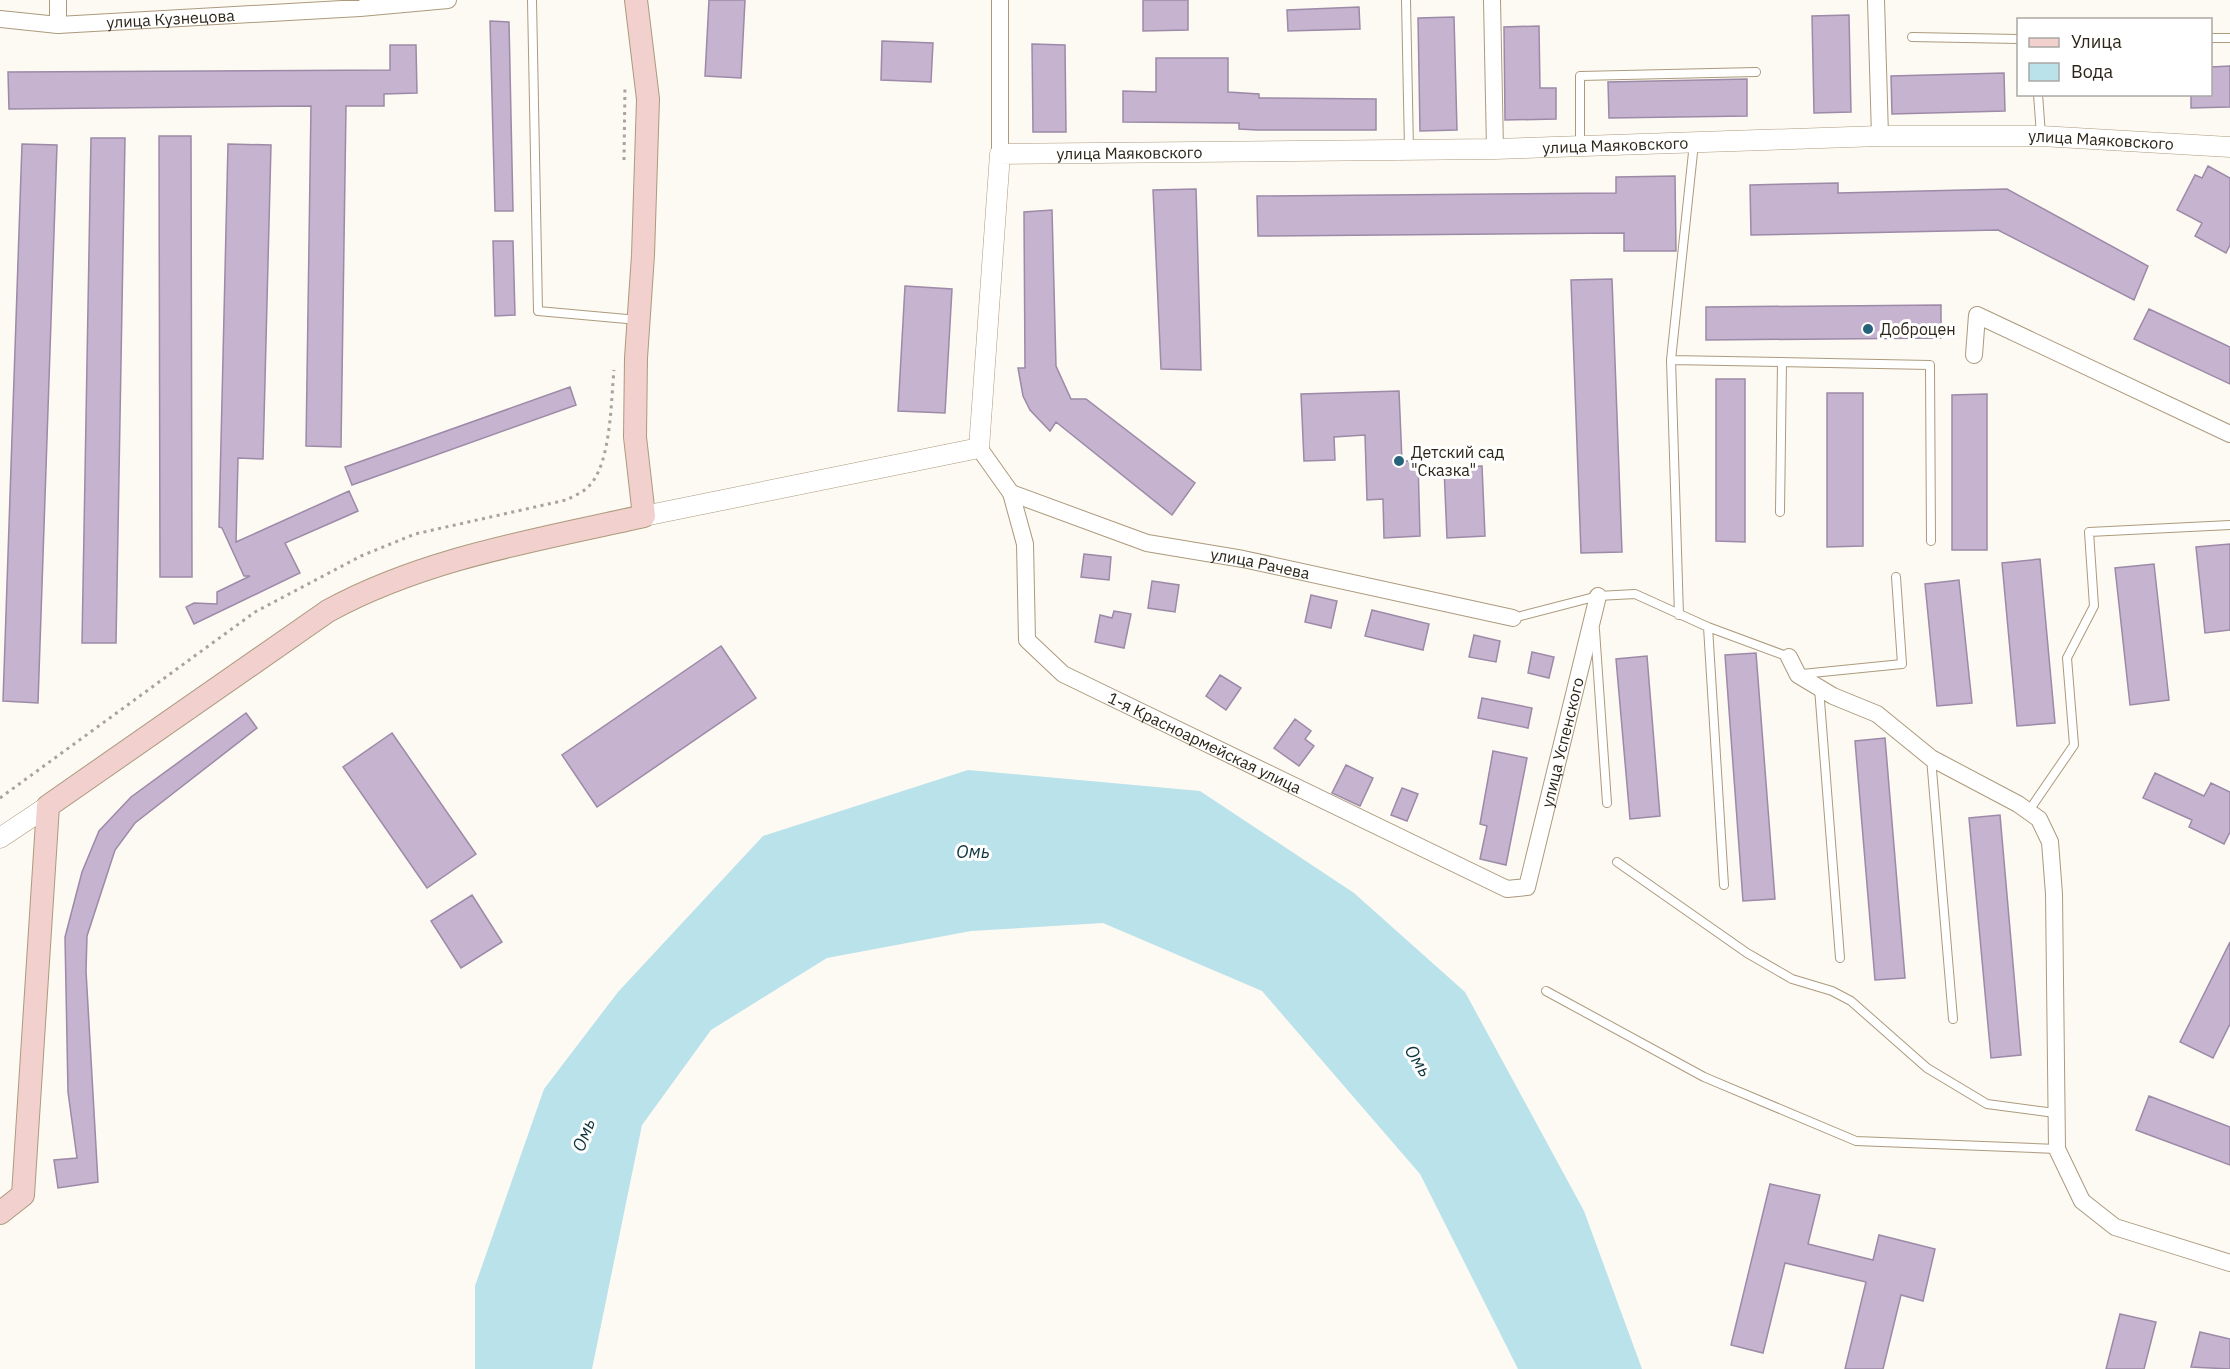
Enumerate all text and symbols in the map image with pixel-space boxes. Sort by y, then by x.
street label: улица Кузнецова [106,5,236,32]
legend [2017,18,2212,96]
text: Улица [2071,30,2122,53]
text: Вода [2071,60,2114,83]
street label: улица Маяковского [2028,126,2175,154]
street label: улица Маяковского [1542,132,1689,157]
street label: улица Маяковского [1056,142,1202,163]
place label: Доброцен [1880,319,1956,339]
marker: Доброцен [1861,322,1875,336]
place label: Детский сад "Сказка" [1411,442,1505,480]
marker: Детский сад "Сказка" [1392,454,1406,468]
street label: улица Рачева [1209,544,1312,583]
street label: улица Успенского [1537,675,1588,809]
street label: 1-я Красноармейская улица [1105,687,1305,798]
water label: Омь [956,840,990,863]
water label: Омь [1400,1040,1437,1081]
water label: Омь [567,1115,600,1155]

